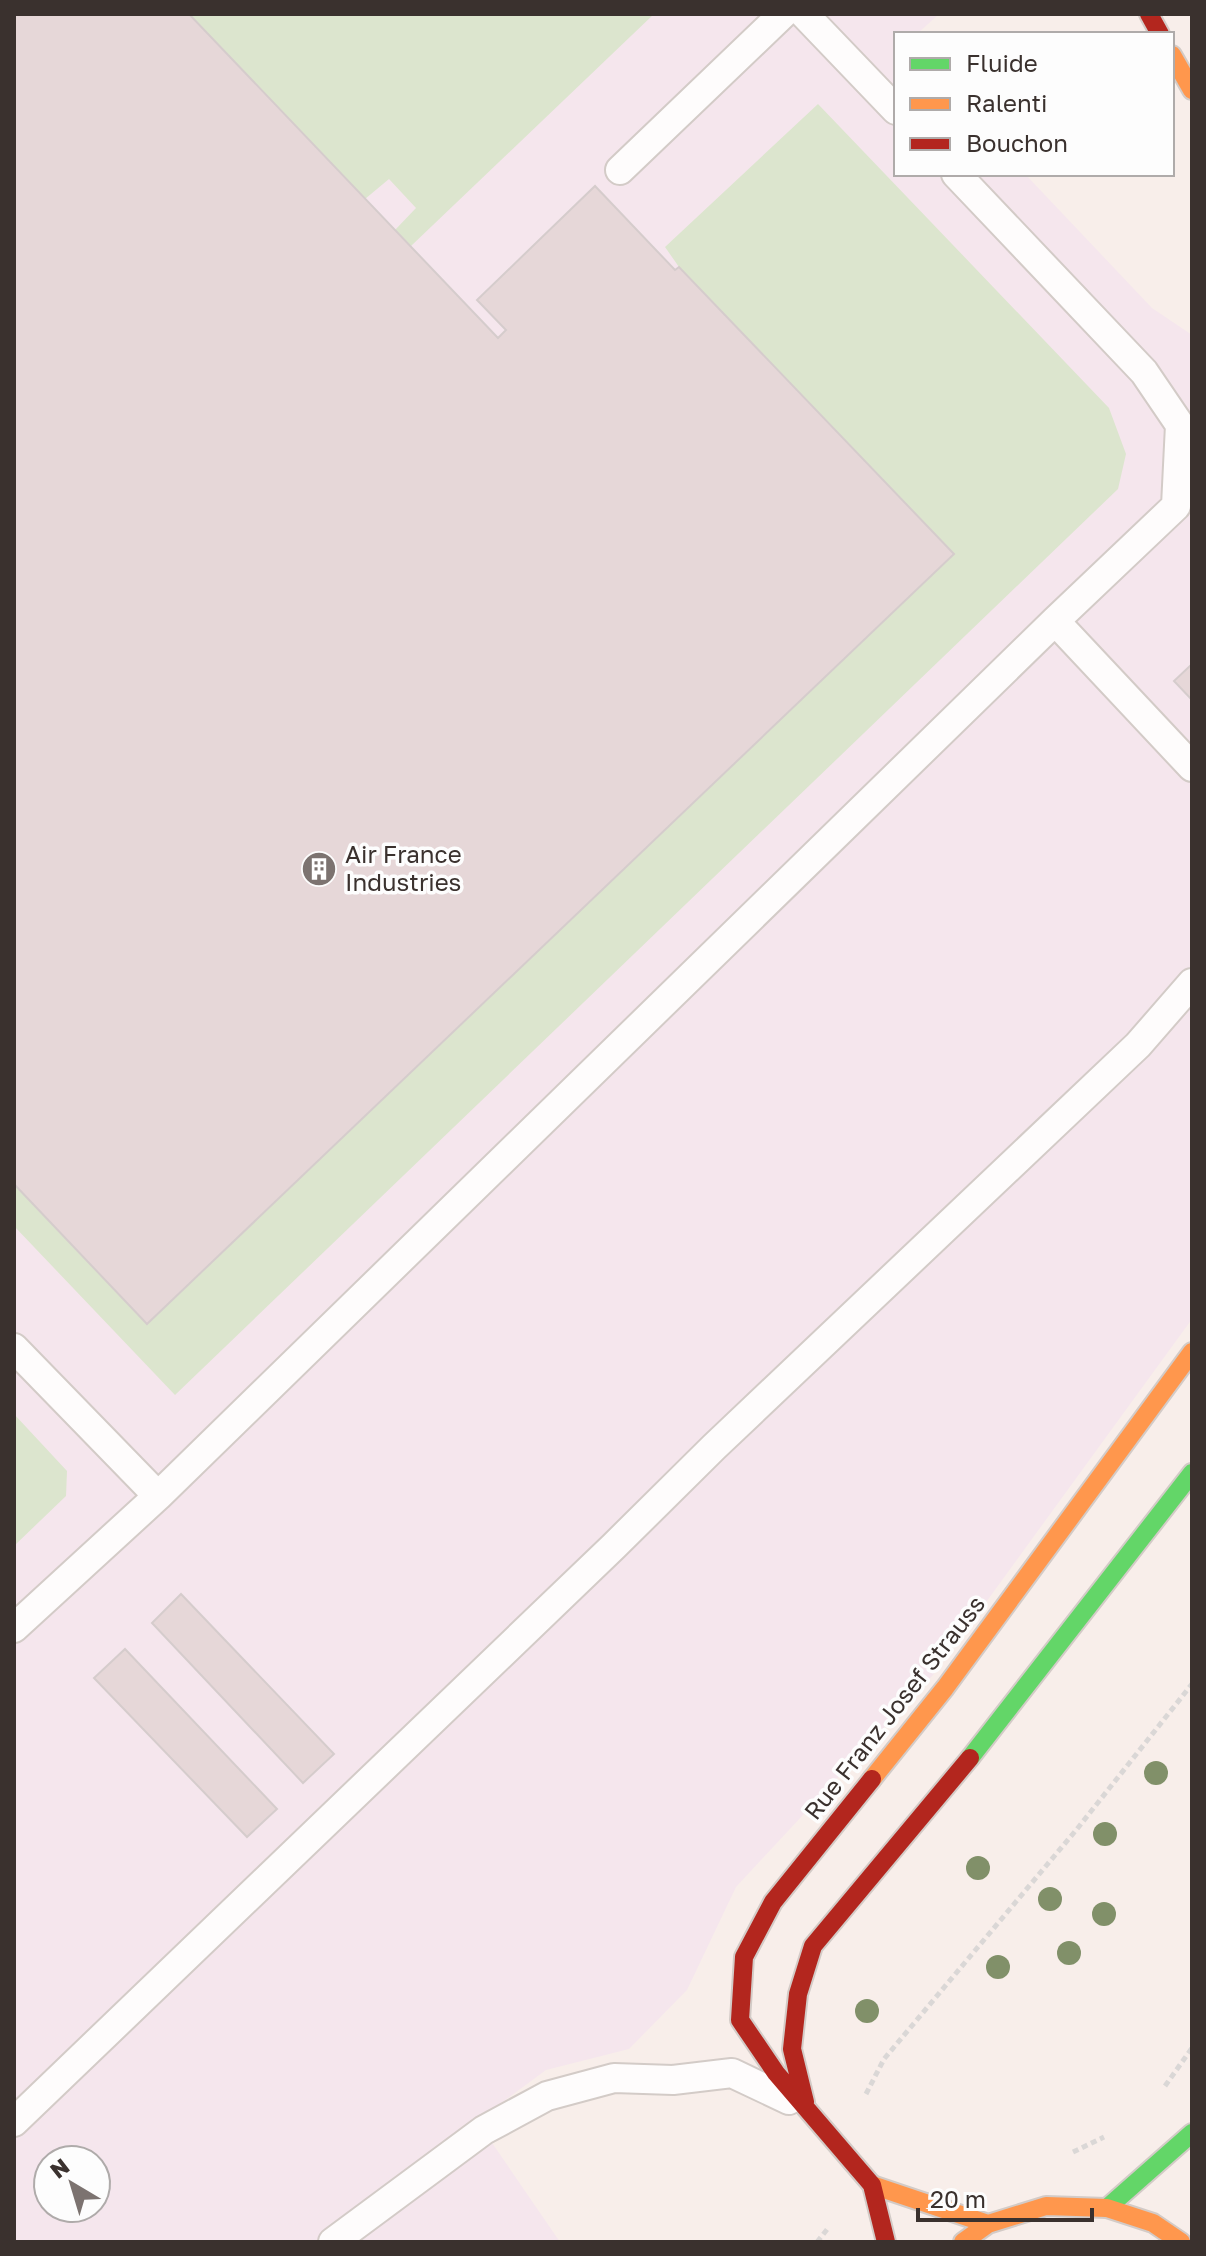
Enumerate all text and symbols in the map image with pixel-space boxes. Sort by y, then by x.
legend [894,32,1174,176]
text: Fluide [966,48,1038,77]
text: Ralenti [966,88,1048,117]
text: Bouchon [966,128,1068,157]
place label: Air France Industries [345,839,462,896]
building icon: Air France Industries [300,850,338,888]
street label: Rue Franz Josef Strauss [797,1589,990,1825]
north arrow [32,2144,112,2224]
text: N [44,2152,74,2184]
scale bar [918,2172,1092,2222]
text: 20 m [930,2184,986,2213]

